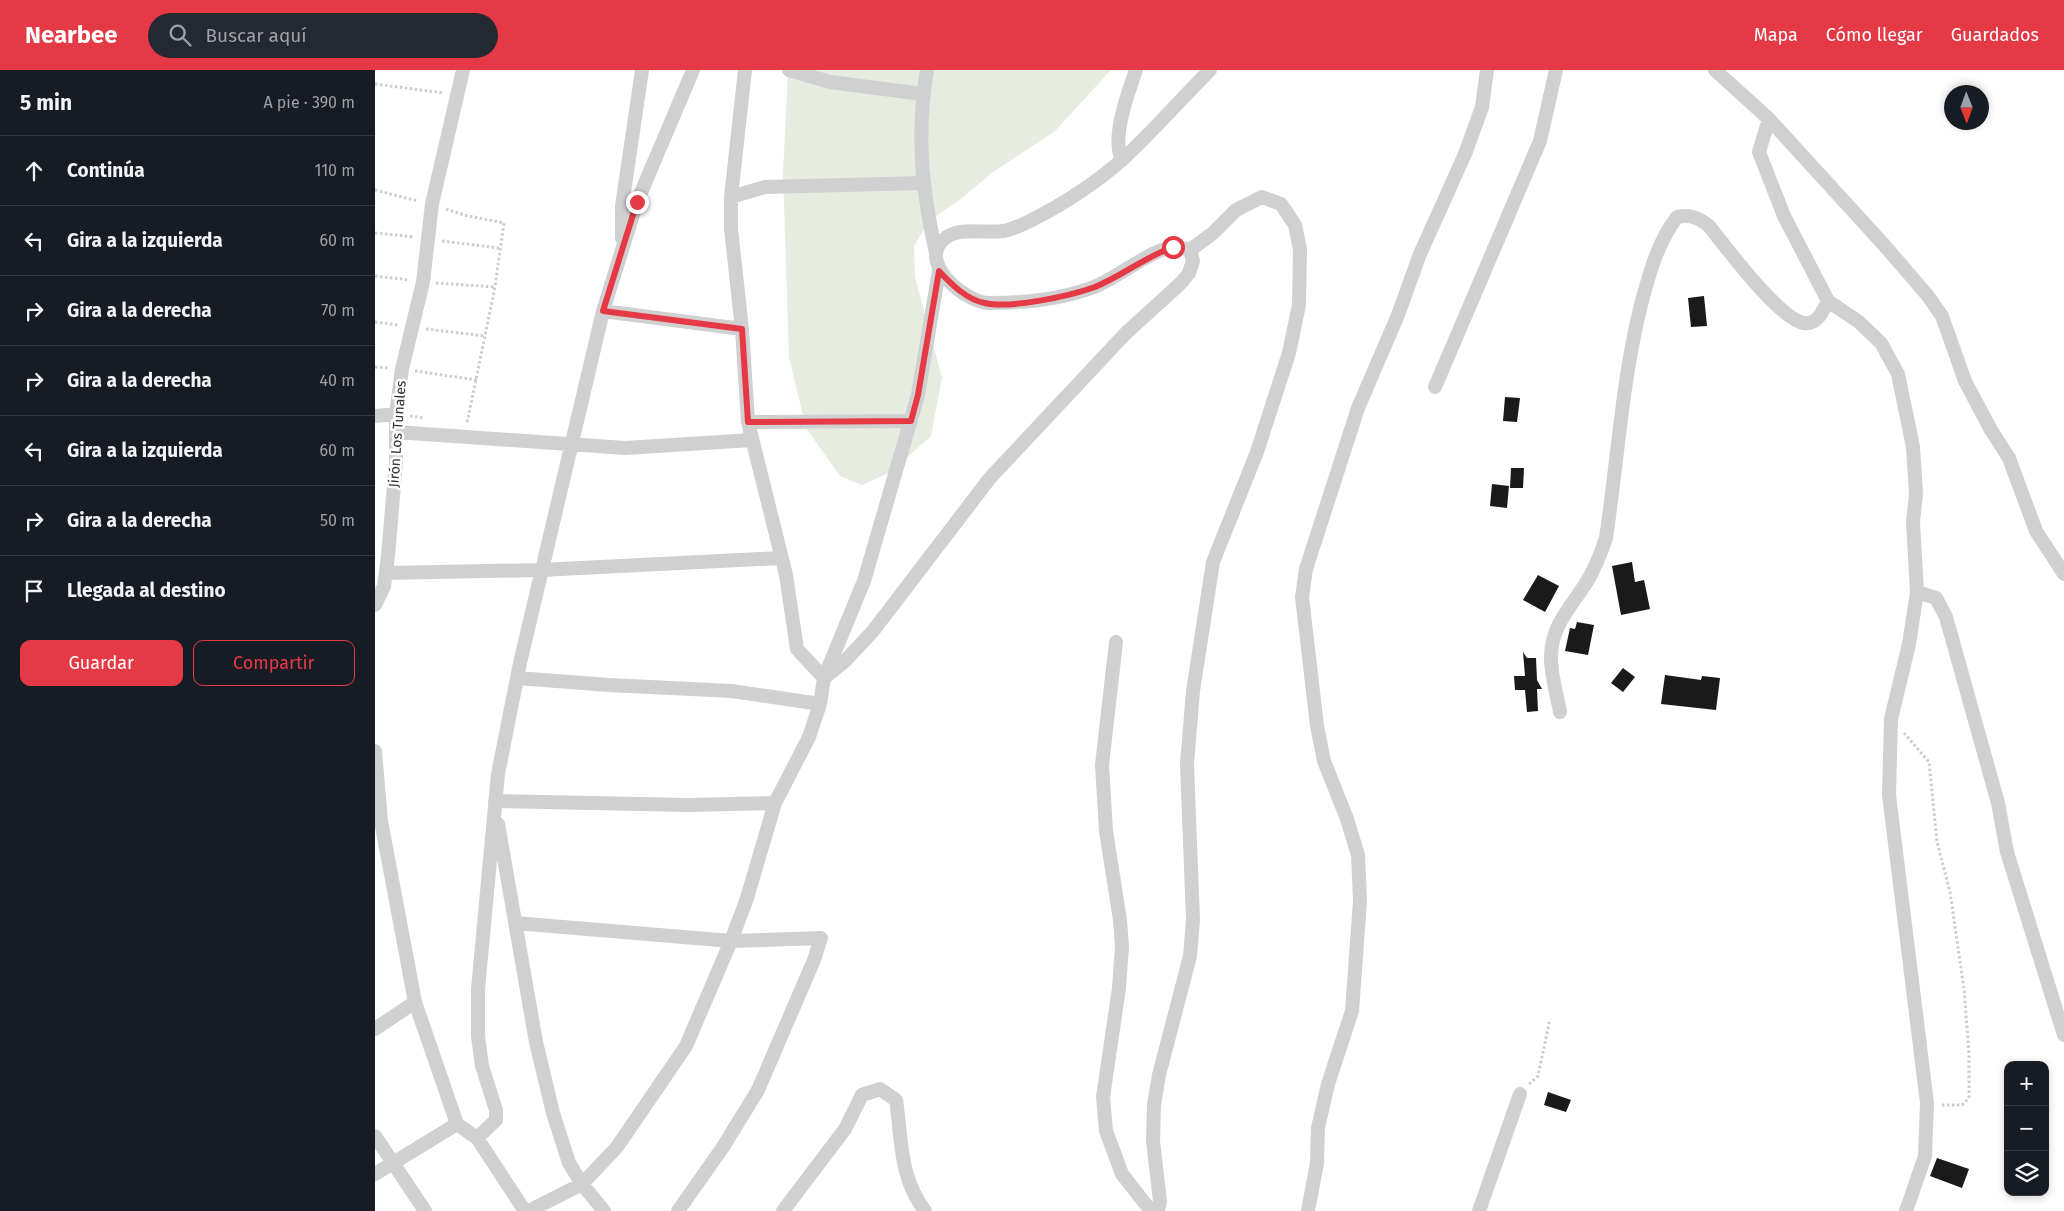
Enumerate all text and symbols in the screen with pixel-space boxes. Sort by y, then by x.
search box [148,13,498,58]
text: Nearbee [25,21,118,49]
icon: search [166,21,194,49]
text: Buscar aquí [206,24,307,47]
text: Mapa [1754,24,1798,46]
text: Cómo llegar [1826,24,1923,46]
text: Guardados [1951,24,2039,46]
north arrow [1944,85,1989,130]
text: 5 min [20,90,72,116]
text: A pie · 390 m [263,93,355,112]
icon: ahead [20,157,48,185]
text: Continúa [67,159,145,182]
text: 110 m [314,161,355,180]
route end [626,191,649,214]
icon: left [20,227,48,255]
text: Gira a la izquierda [67,229,223,252]
text: 60 m [320,231,355,250]
route start [1162,236,1185,259]
icon: right [20,297,48,325]
text: Gira a la derecha [67,299,212,322]
text: 70 m [321,301,355,320]
icon: right [20,367,48,395]
text: Gira a la derecha [67,369,212,392]
text: 40 m [320,371,355,390]
street label: Jirón Los Tunales [385,380,410,488]
icon: left [20,437,48,465]
text: Gira a la izquierda [67,439,223,462]
text: 60 m [320,441,355,460]
icon: right [20,507,48,535]
text: Gira a la derecha [67,509,212,532]
text: 50 m [320,511,355,530]
icon: arrive [20,577,48,605]
text: Llegada al destino [67,579,226,602]
button: Guardar [20,640,183,686]
button: Compartir [193,640,355,686]
map controls [2004,1061,2049,1196]
button: + [2004,1061,2049,1106]
button: − [2004,1106,2049,1151]
button: layers [2004,1151,2049,1196]

